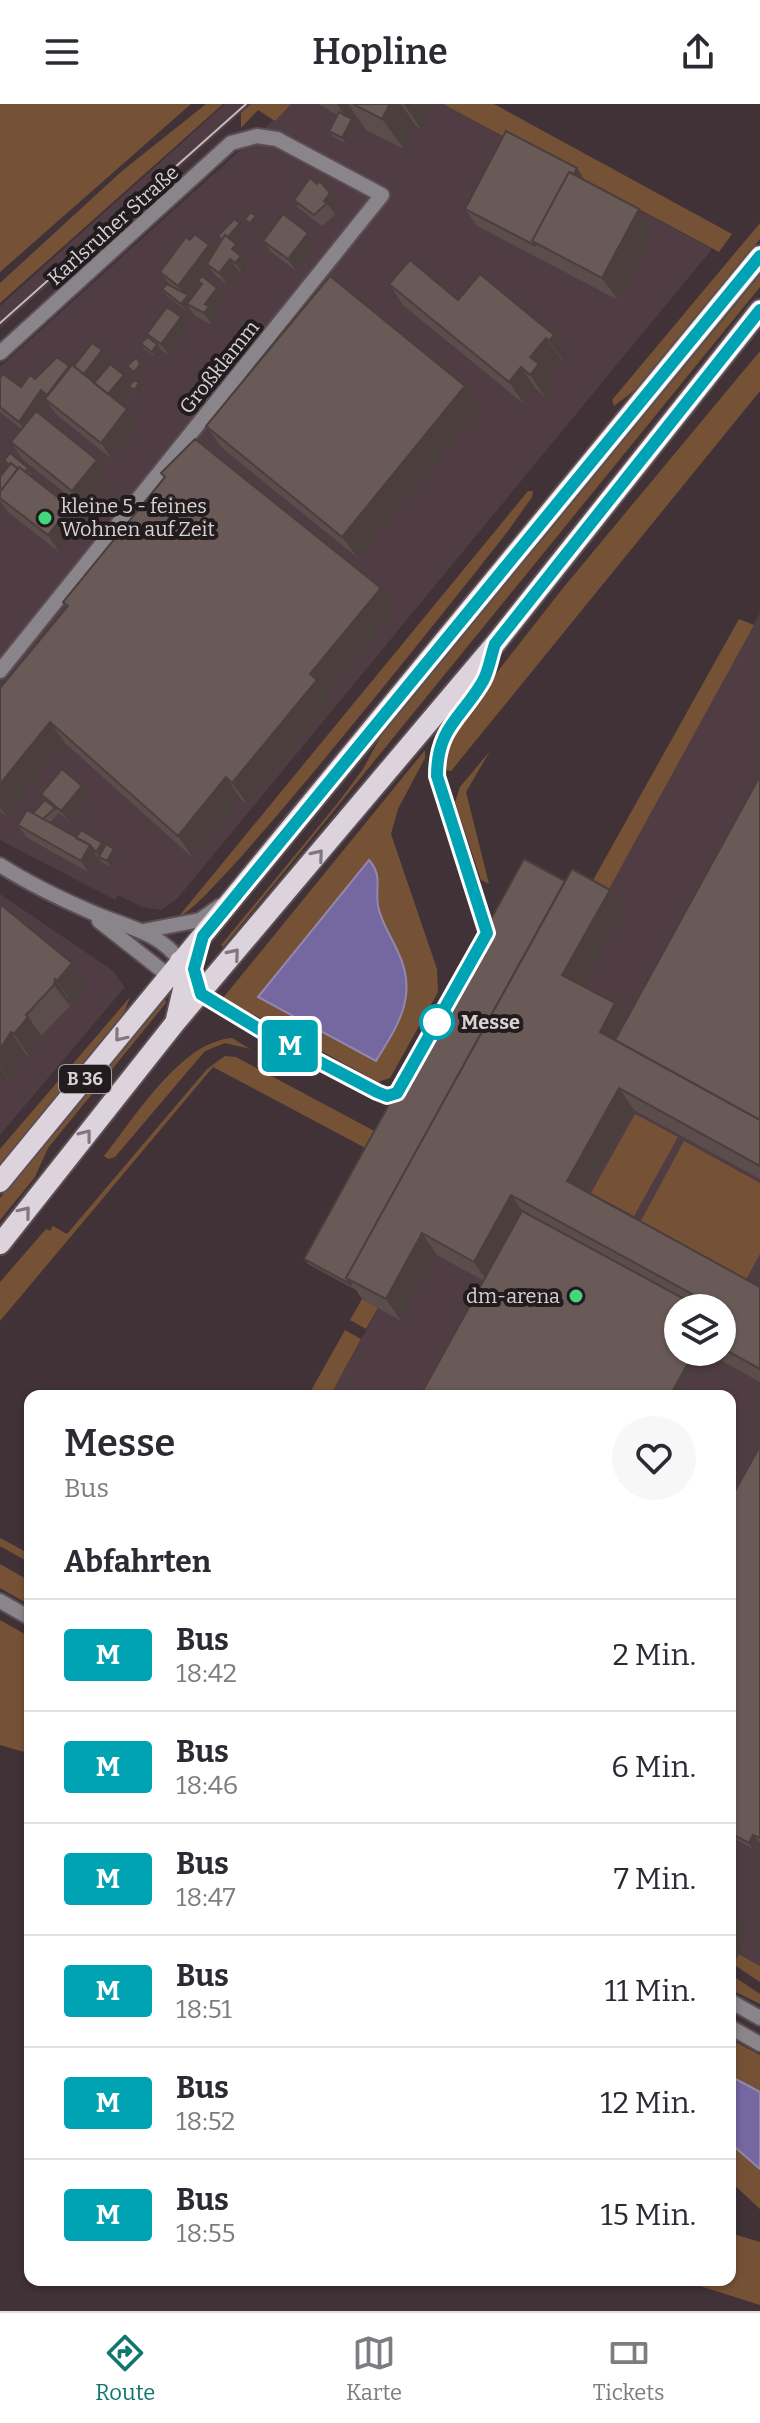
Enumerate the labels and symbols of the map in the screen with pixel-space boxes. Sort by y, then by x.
street label: Karlsruher Straße [43,160,183,290]
street label: Großklamm [174,316,264,418]
place label: kleine 5 - feines Wohnen auf Zeit [61,494,215,541]
marker: kleine 5 - feines Wohnen auf Zeit [36,509,54,527]
one-way arrow [308,849,323,864]
one-way arrow [224,949,239,963]
marker: Messe [420,1005,454,1039]
place label: Messe [461,1010,520,1034]
line badge: M [264,1020,316,1072]
one-way arrow [115,1027,130,1041]
road number: B 36 [59,1065,111,1093]
one-way arrow [77,1129,91,1144]
one-way arrow [16,1206,30,1221]
place label: dm-arena [466,1284,560,1308]
marker: dm-arena [567,1287,585,1305]

